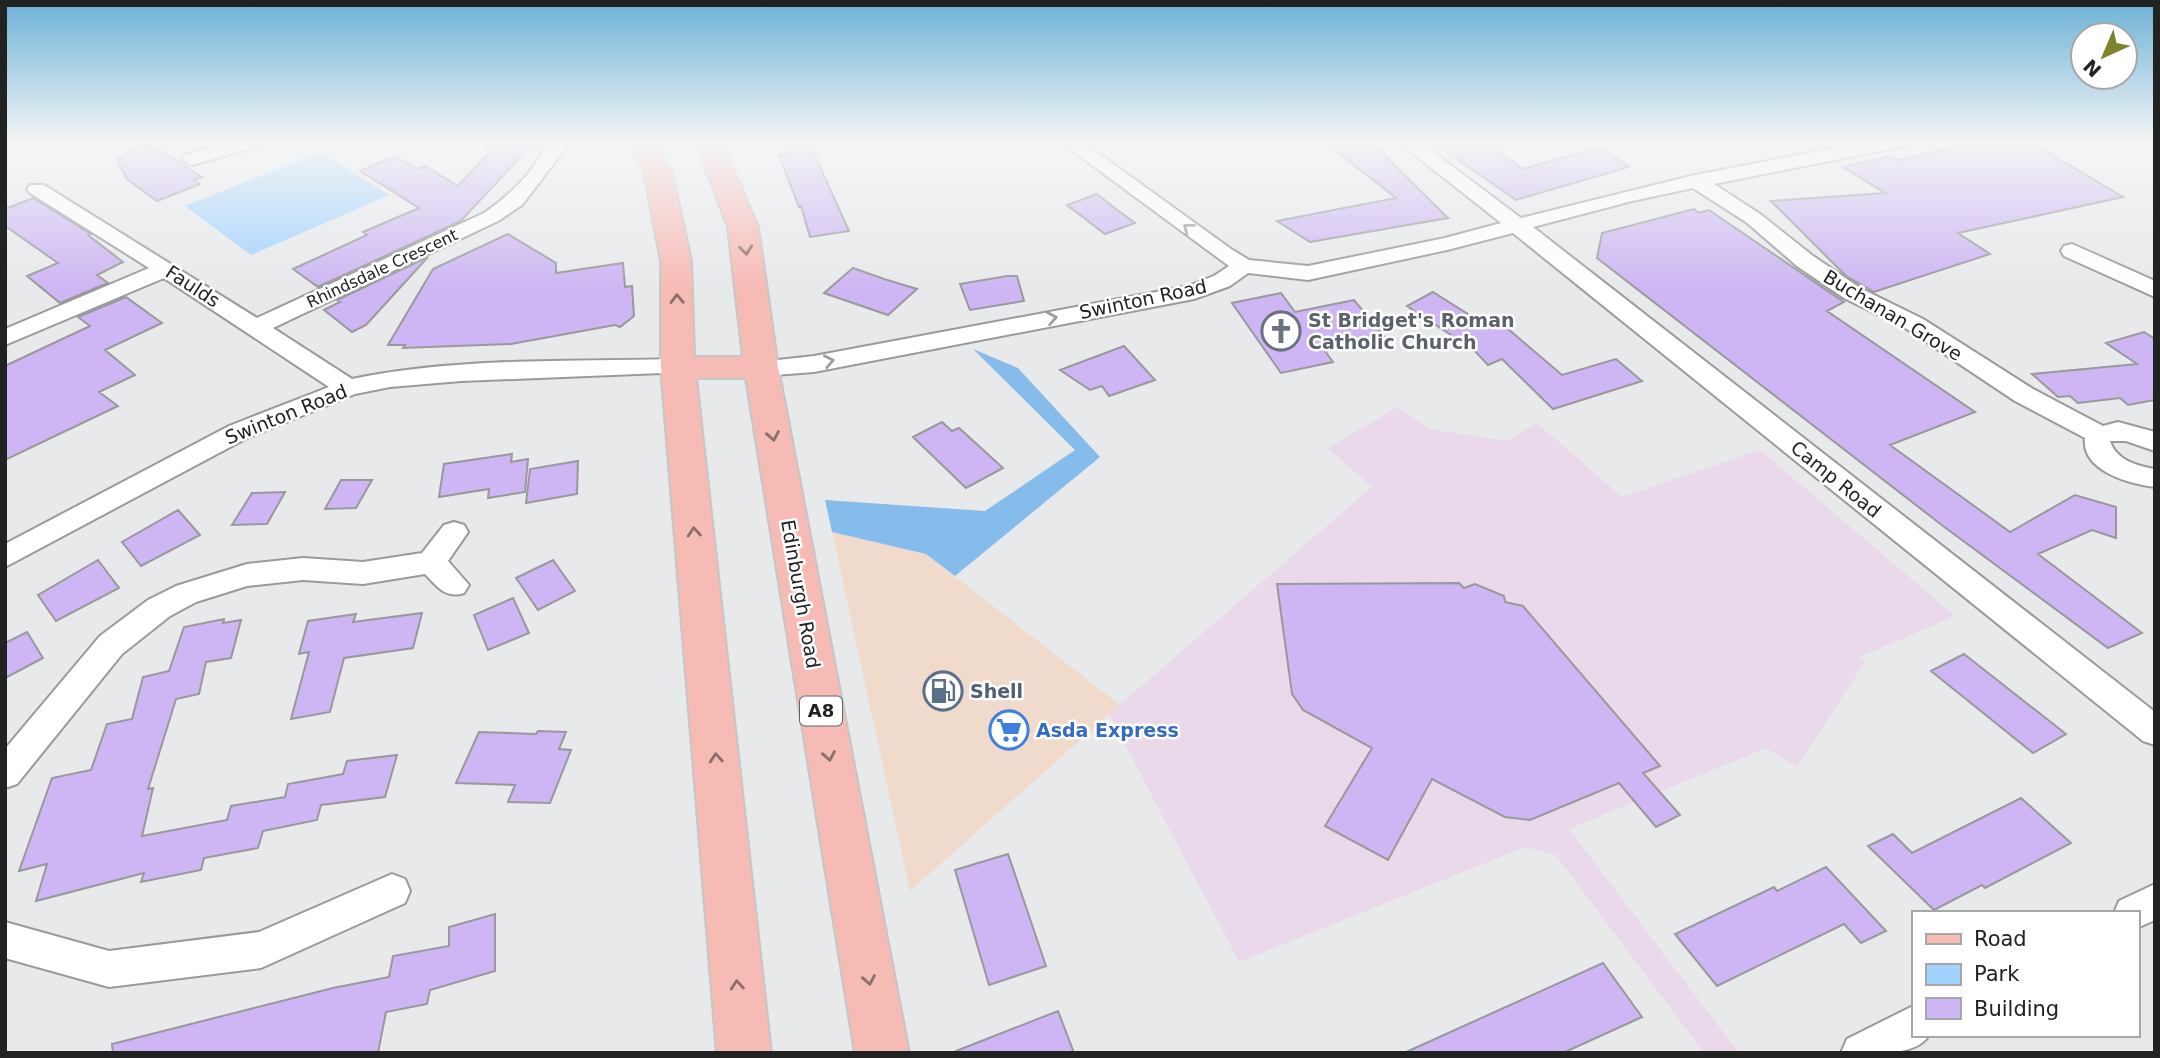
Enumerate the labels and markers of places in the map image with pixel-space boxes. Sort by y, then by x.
place label: St Bridget's Roman Catholic Church [1308,309,1515,353]
church icon: St Bridget's Roman Catholic Church [1260,310,1302,352]
fuel station icon: Shell [922,670,964,712]
place label: Shell [970,680,1023,702]
supermarket icon: Asda Express [988,709,1030,751]
place label: Asda Express [1036,719,1179,741]

